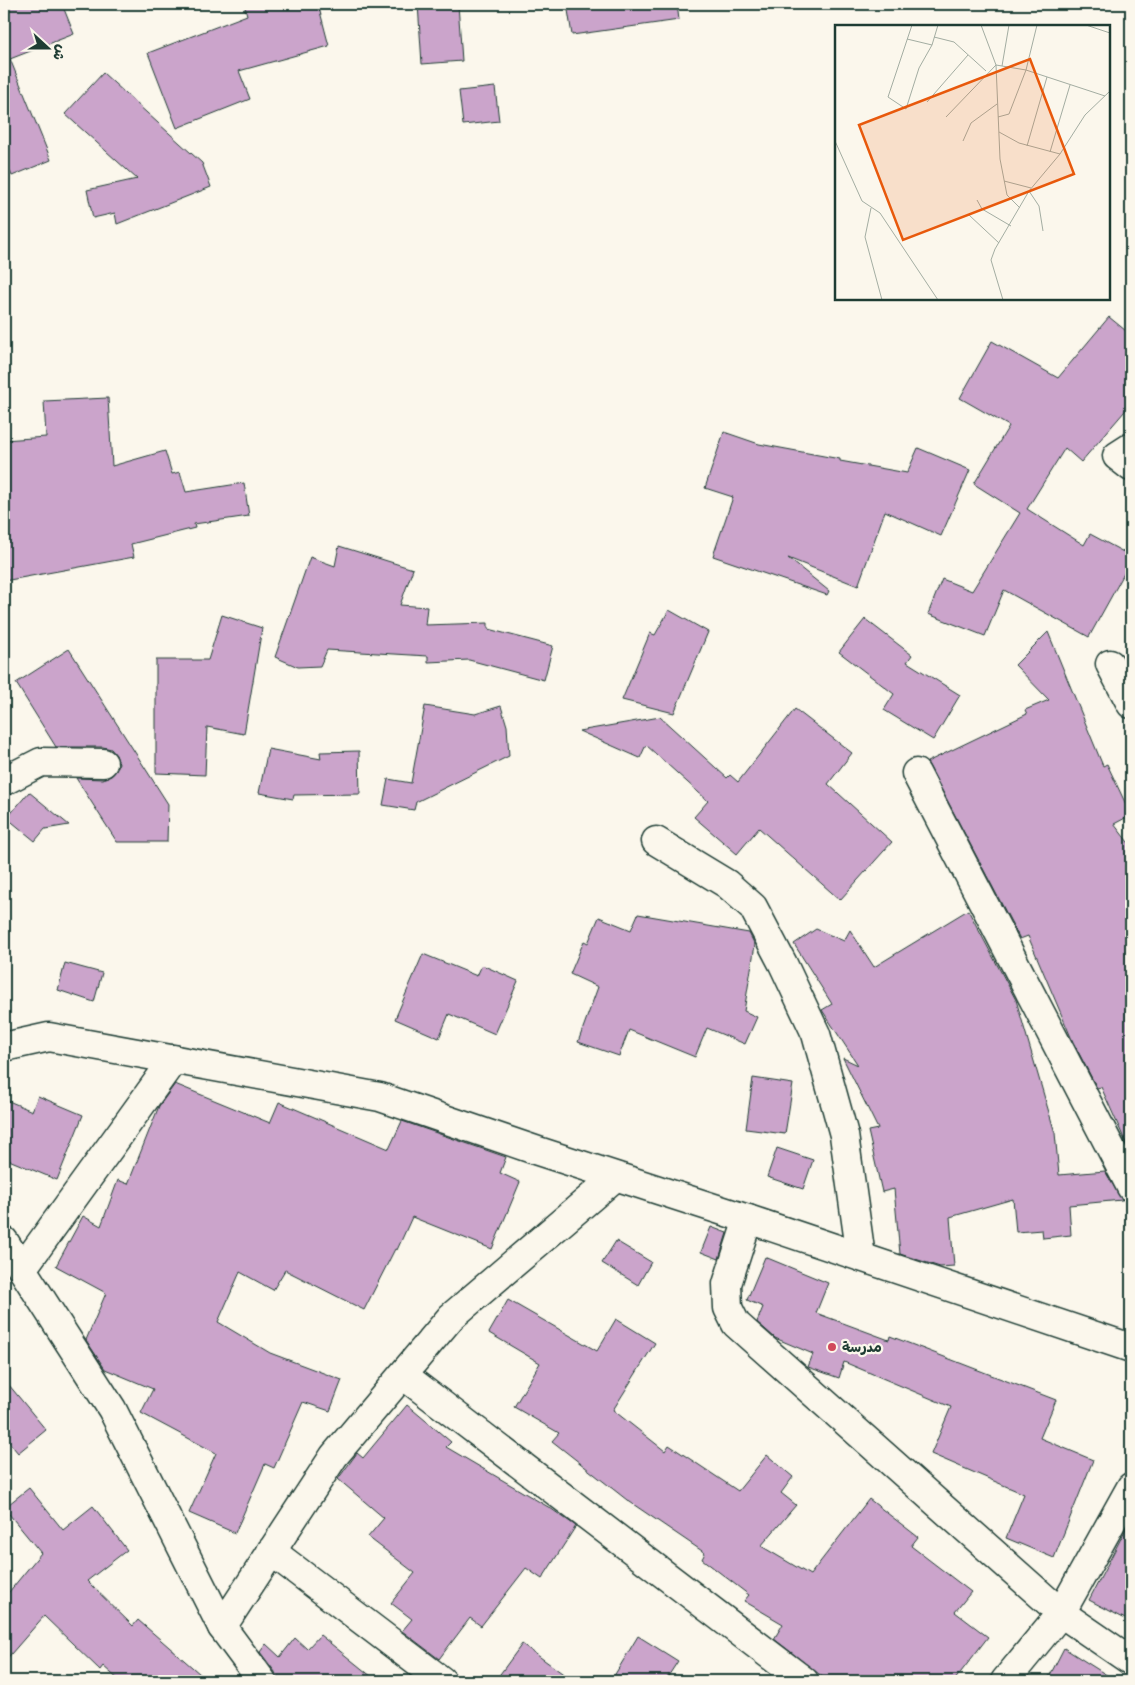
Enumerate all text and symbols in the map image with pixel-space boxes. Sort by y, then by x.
north arrow [22,22,72,72]
inset map [835,25,1110,300]
text: ش [49,42,70,63]
place label: مدرسة [842,1339,882,1356]
marker: مدرسة [826,1341,838,1353]

